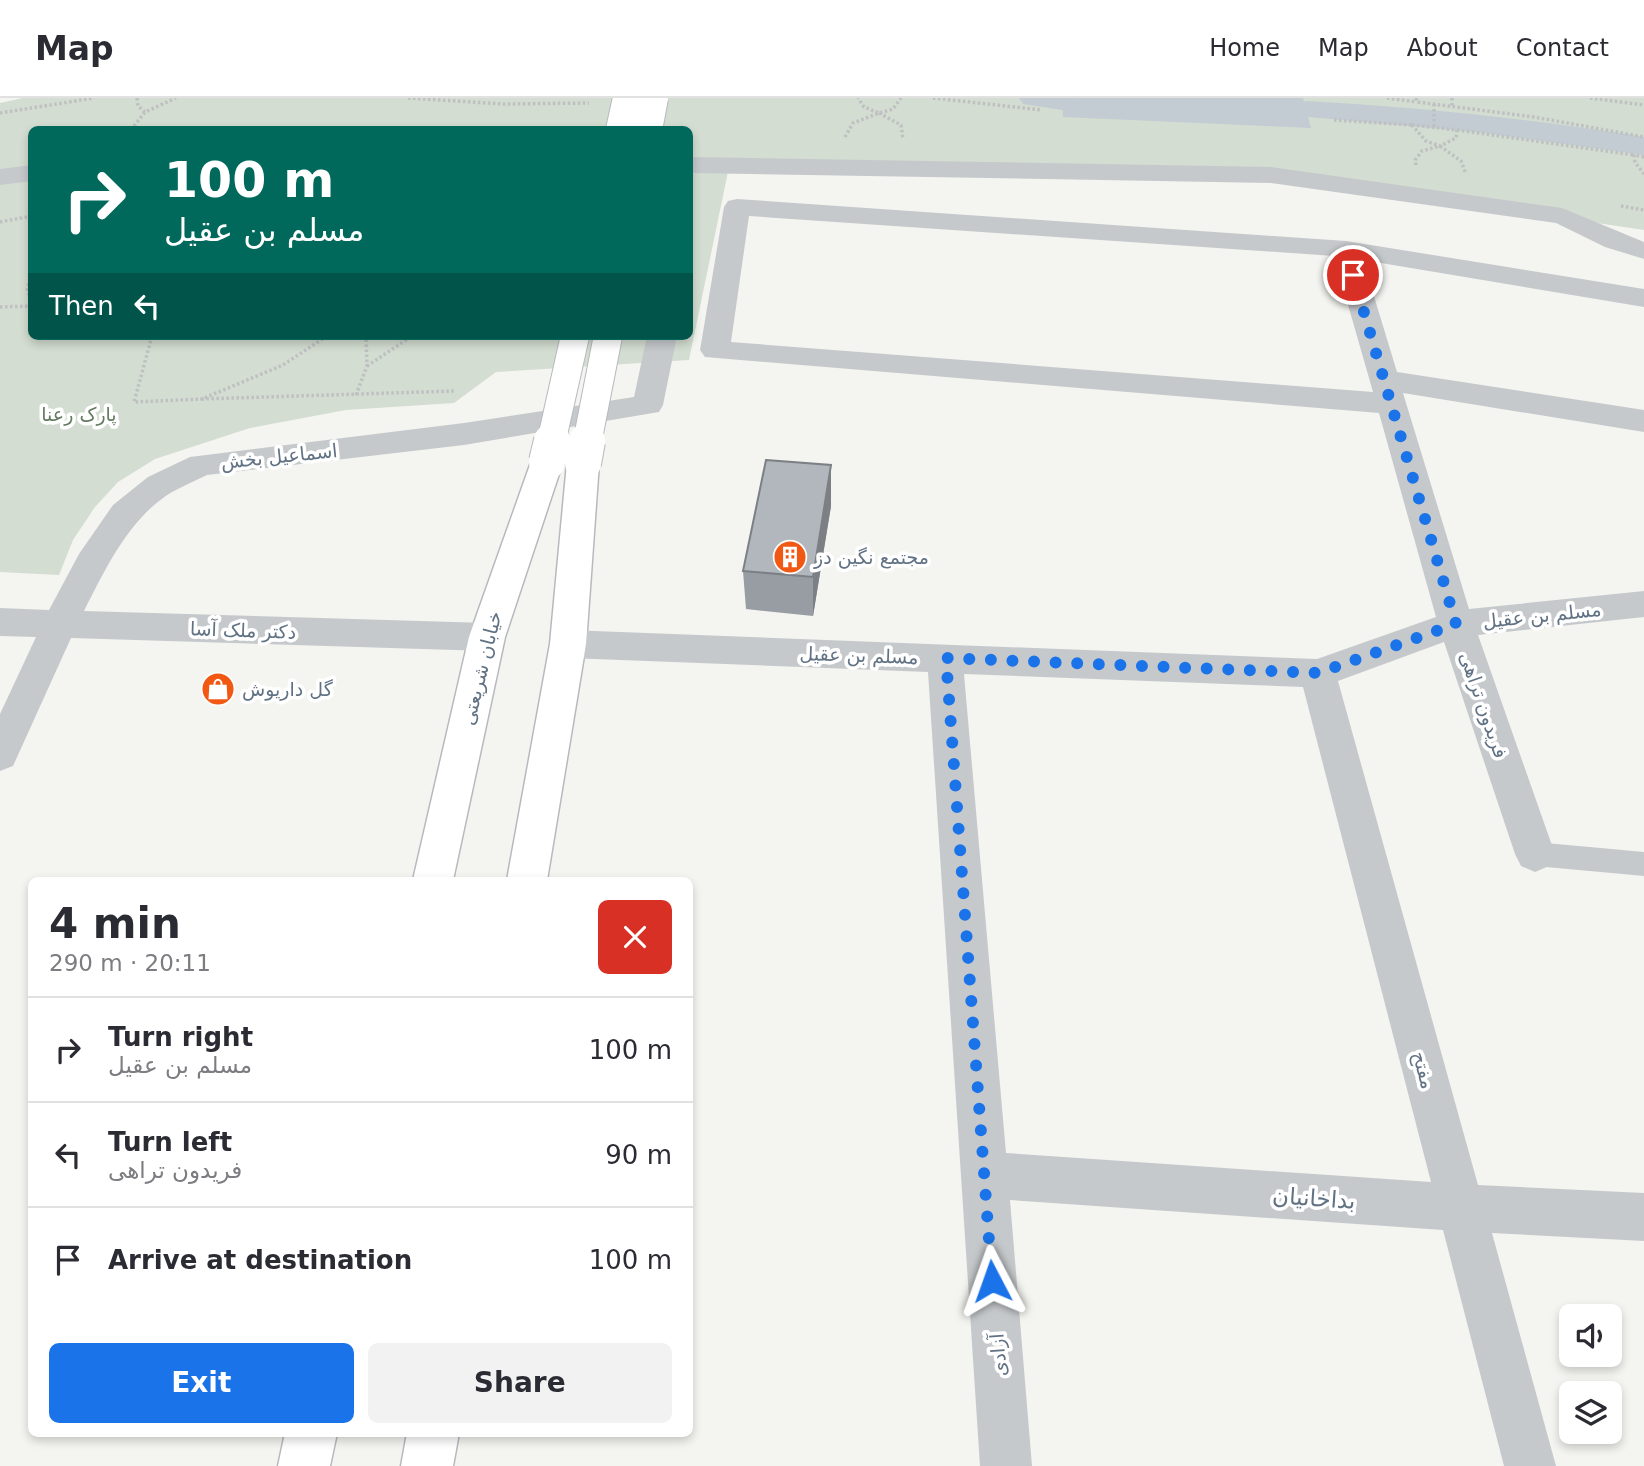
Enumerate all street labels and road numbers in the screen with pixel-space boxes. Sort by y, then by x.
street label: اسماعیل بخش [220,439,339,474]
street label: مسلم بن عقیل [1482,598,1602,633]
street label: خیابان شریعتی [456,609,507,728]
street label: دکتر ملک آسا [189,616,297,644]
street label: مسلم بن عقیل [799,642,919,669]
street label: فریدون تراهی [1455,649,1512,761]
street label: مفتح [1408,1049,1440,1091]
street label: بداخانیان [1272,1182,1356,1214]
street label: آزادی [984,1332,1011,1377]

